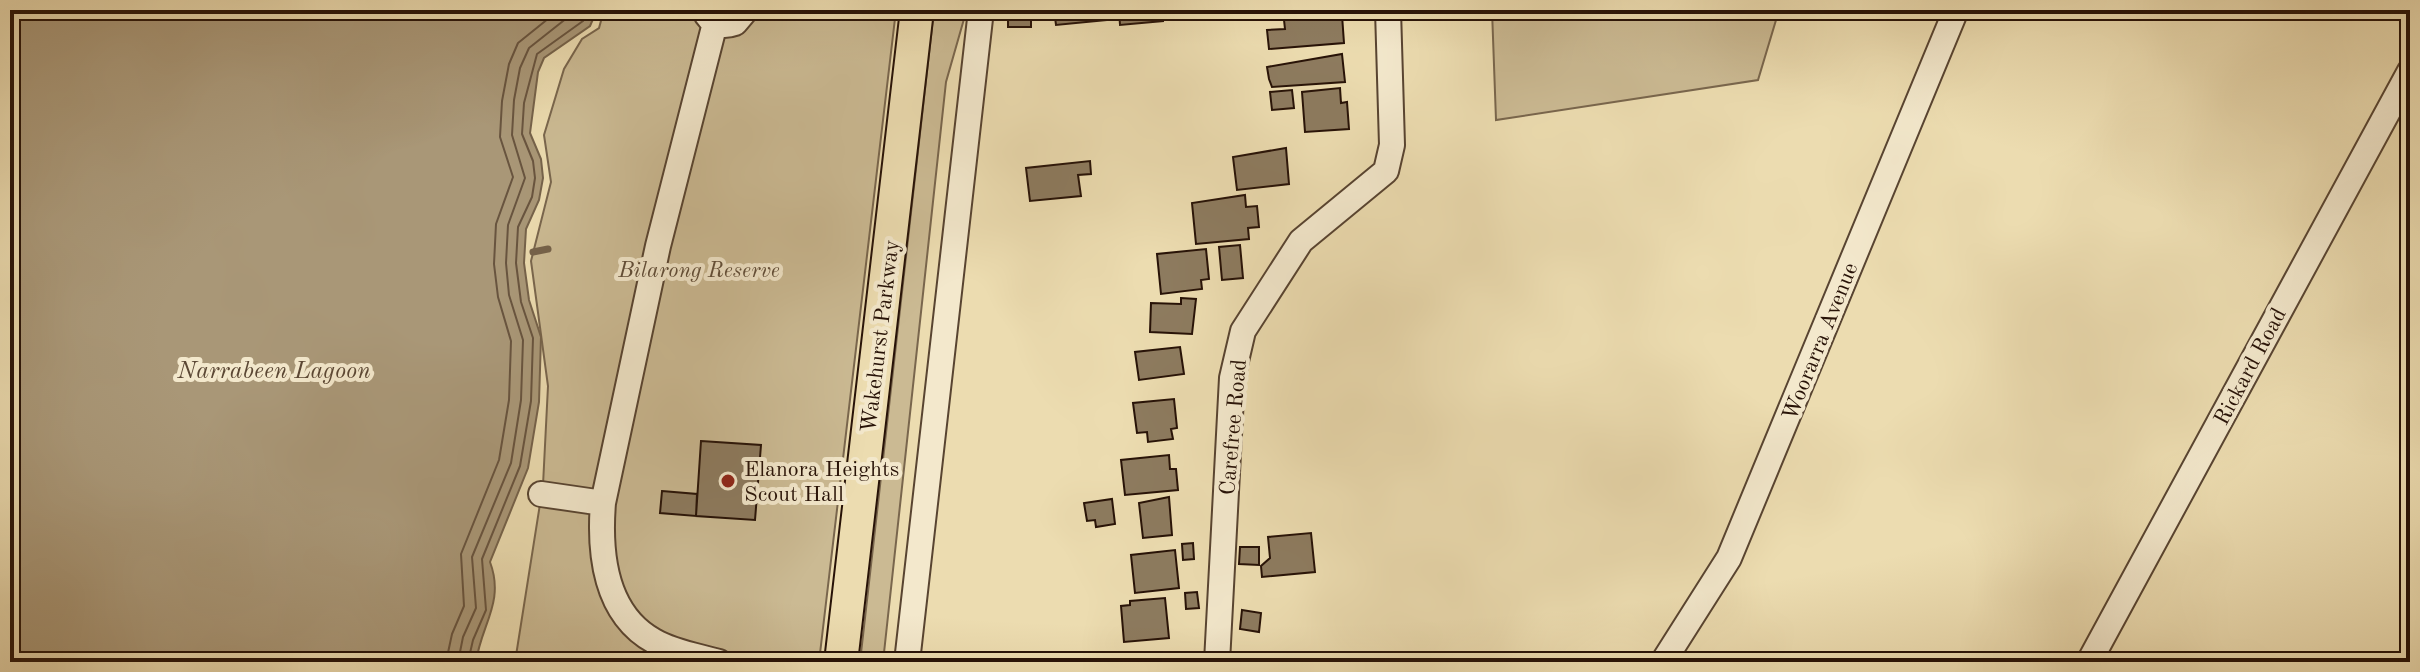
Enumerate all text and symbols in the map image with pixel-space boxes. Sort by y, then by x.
street label: Wakehurst Parkway [858,238,904,434]
park label: Bilarong Reserve [617,260,780,282]
street label: Woorarra Avenue [1779,260,1863,424]
street label: Rickard Road [2211,305,2291,429]
street label: Carefree Road [1217,358,1251,496]
water label: Narrabeen Lagoon [176,360,371,384]
place label: Elanora Heights Scout Hall [744,459,899,506]
marker: Elanora Heights Scout Hall [719,472,737,490]

